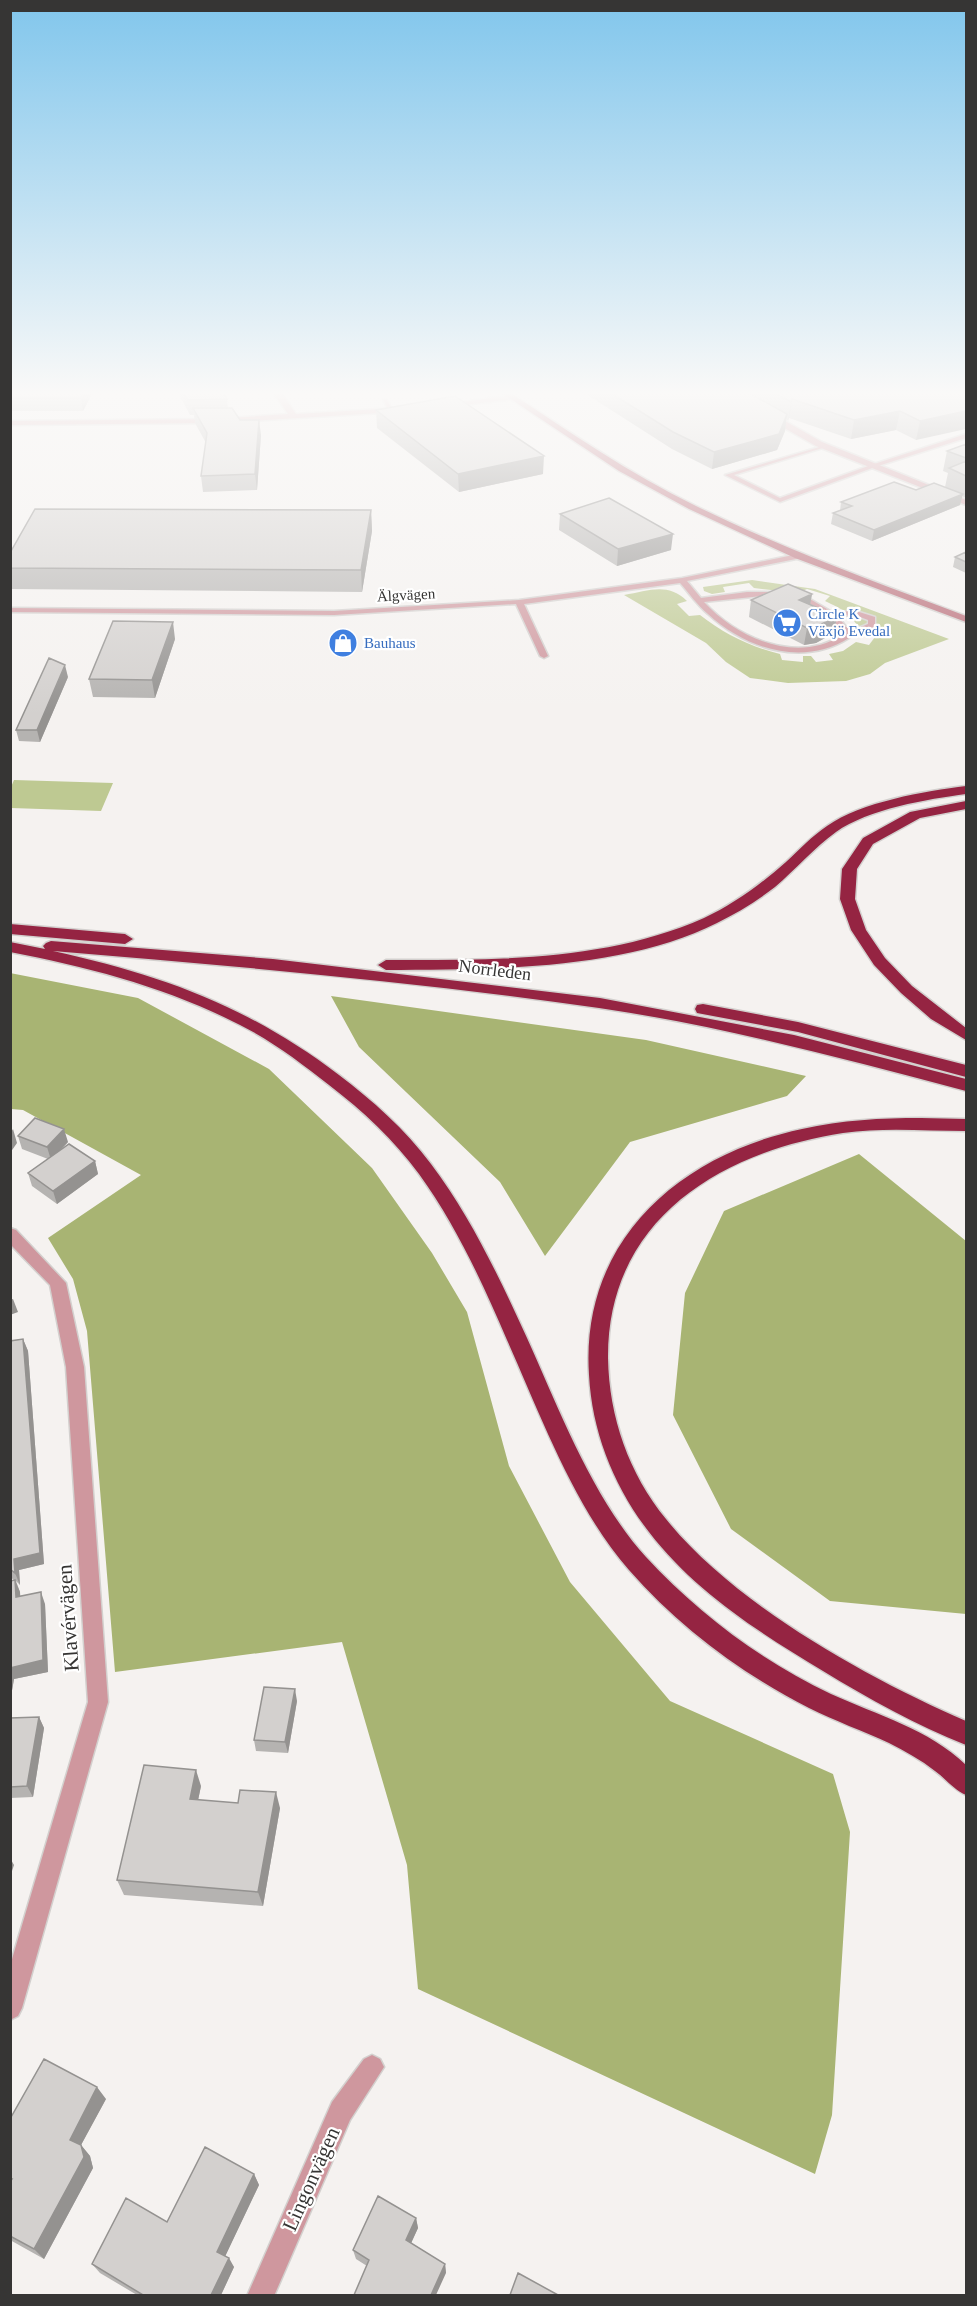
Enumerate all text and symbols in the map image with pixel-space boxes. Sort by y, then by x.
street label: Älgvägen [376,585,436,605]
place label: Circle K Växjö Evedal [808,606,890,639]
supermarket icon: Circle K Växjö Evedal [771,607,803,639]
shop icon: Bauhaus [327,627,359,659]
place label: Bauhaus [364,635,416,651]
street label: Norrleden [458,956,532,984]
street label: Klavérvägen [52,1563,84,1672]
street label: Lingonvägen [278,2123,345,2234]

